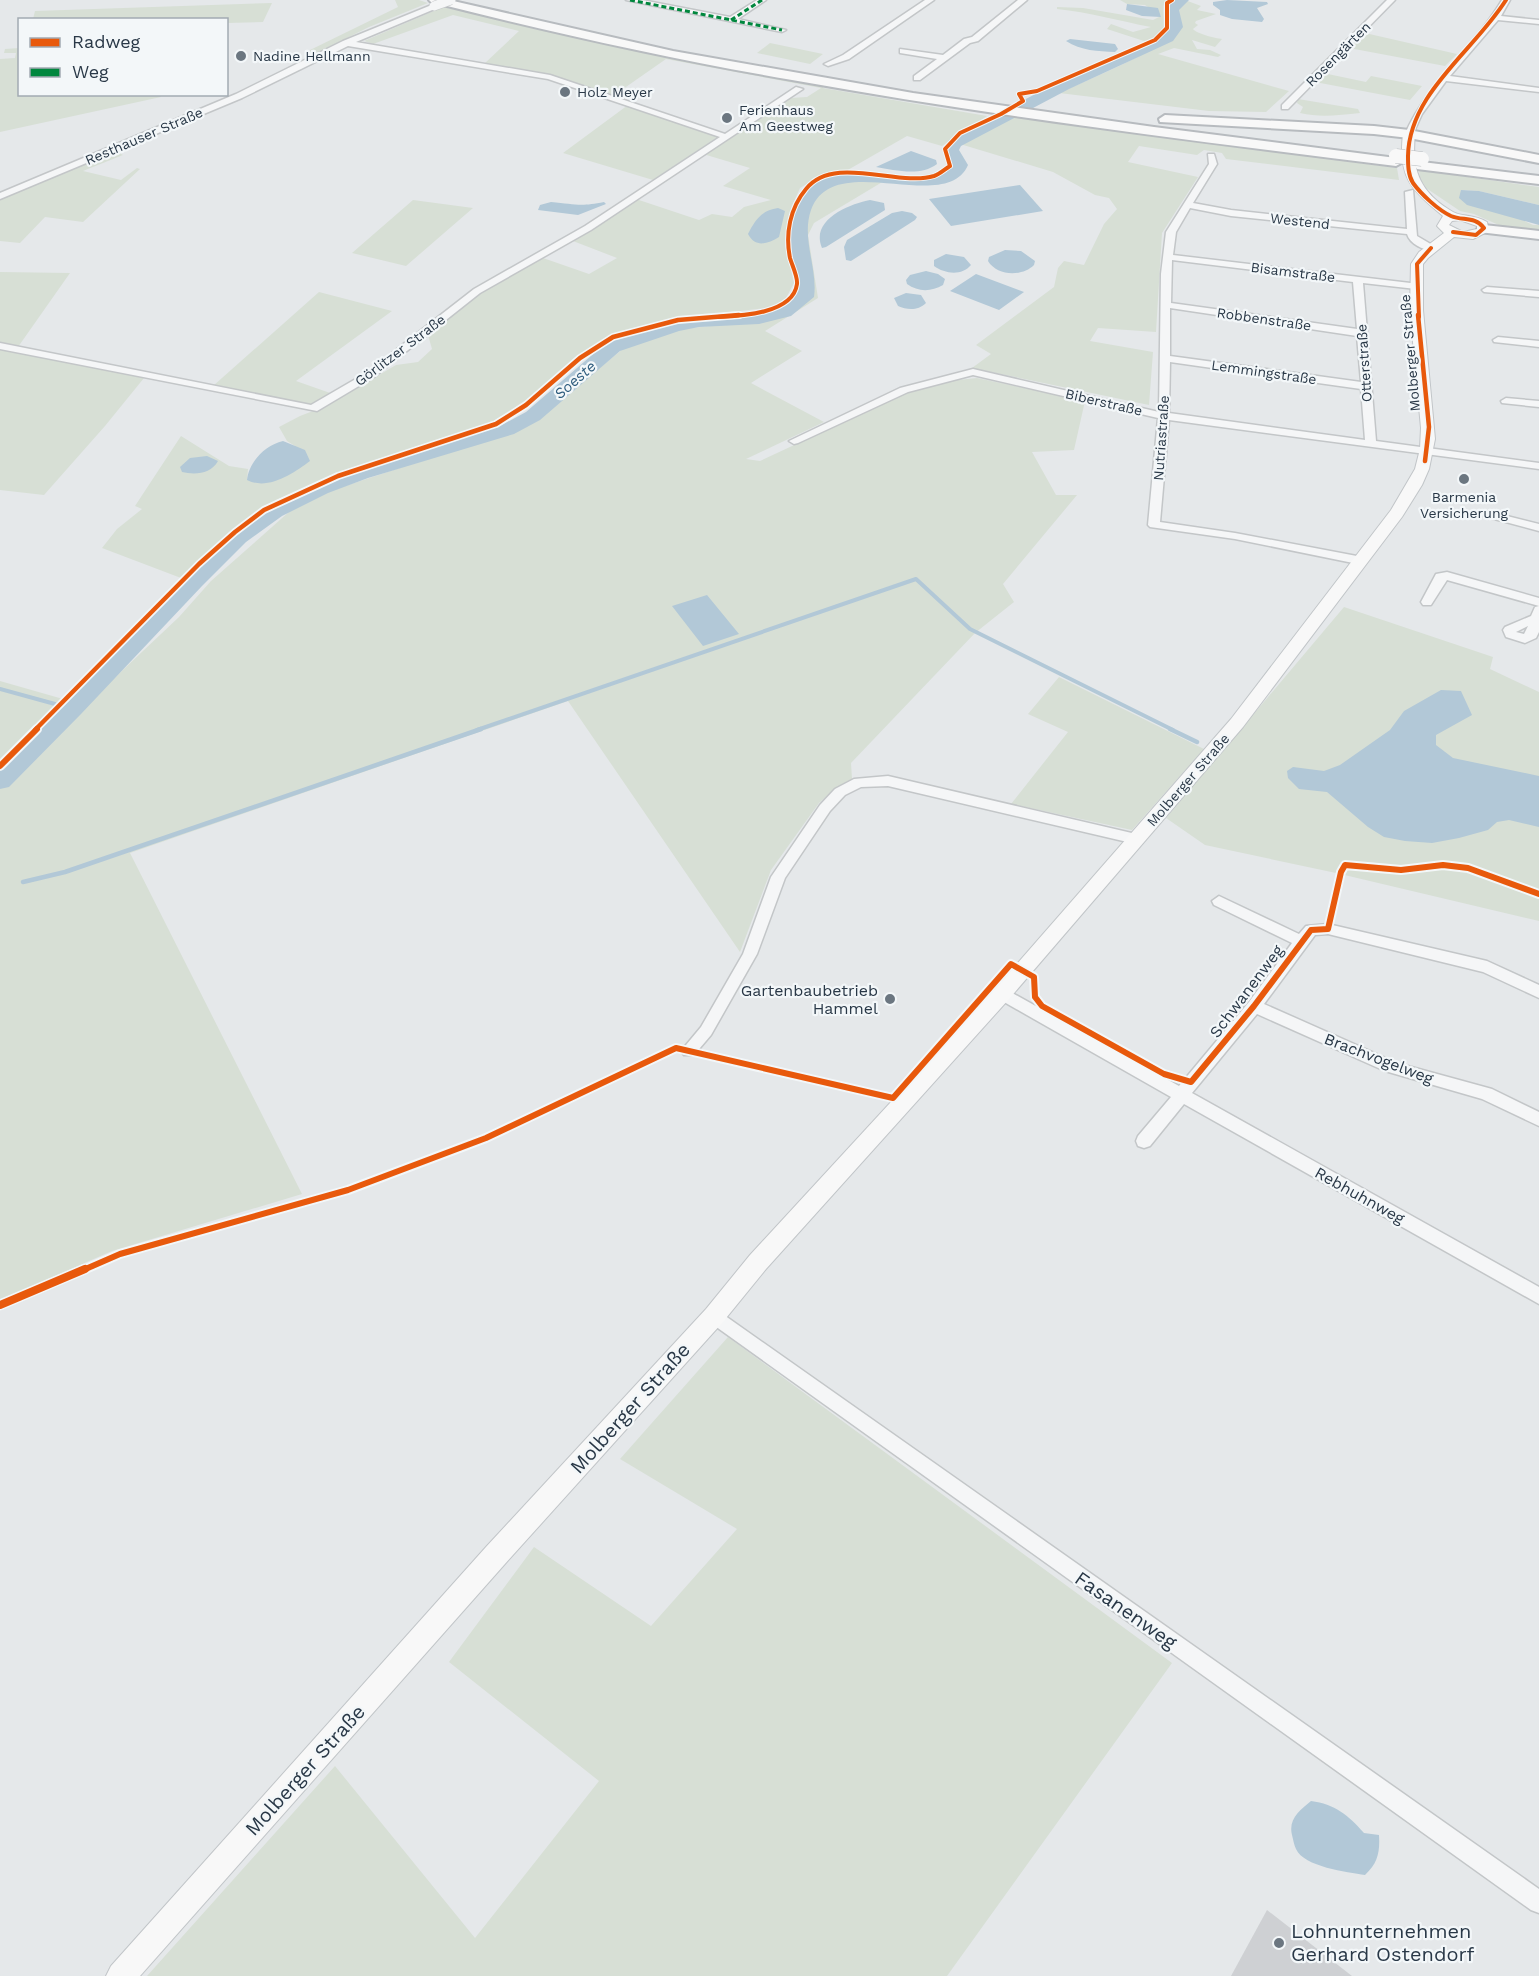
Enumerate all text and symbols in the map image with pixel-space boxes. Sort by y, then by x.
legend [18,18,228,96]
street label: Rosengärten [1302,18,1374,90]
text: Radweg [72,31,141,52]
place label: Nadine Hellmann [253,48,371,64]
marker: Nadine Hellmann [234,49,248,63]
text: Weg [72,61,109,82]
place label: Holz Meyer [577,84,653,100]
marker: Holz Meyer [558,85,572,99]
place label: Ferienhaus Am Geestweg [739,102,833,134]
street label: Resthauser Straße [83,104,205,168]
marker: Ferienhaus Am Geestweg [720,111,734,125]
street label: Westend [1269,210,1331,232]
street label: Bisamstraße [1250,259,1336,285]
street label: Molberger Straße [1397,294,1423,412]
street label: Robbenstraße [1216,304,1312,334]
street label: Görlitzer Straße [352,311,448,389]
street label: Otterstraße [1353,323,1375,403]
water label: Soeste [550,357,600,403]
street label: Lemmingstraße [1210,357,1318,387]
street label: Biberstraße [1064,385,1144,419]
street label: Nutriastraße [1150,395,1172,481]
marker: Barmenia Versicherung [1457,472,1471,486]
place label: Barmenia Versicherung [1420,489,1509,521]
street label: Molberger Straße [1143,730,1233,830]
street label: Schwanenweg [1205,941,1288,1041]
place label: Gartenbaubetrieb Hammel [741,981,878,1018]
marker: Gartenbaubetrieb Hammel [883,992,897,1006]
street label: Brachvogelweg [1321,1029,1437,1088]
street label: Rebhuhnweg [1311,1163,1408,1228]
street label: Molberger Straße [565,1338,695,1478]
street label: Fasanenweg [1070,1566,1182,1654]
street label: Molberger Straße [240,1700,370,1840]
place label: Lohnunternehmen Gerhard Ostendorf [1291,1919,1475,1966]
marker: Lohnunternehmen Gerhard Ostendorf [1272,1936,1286,1950]

